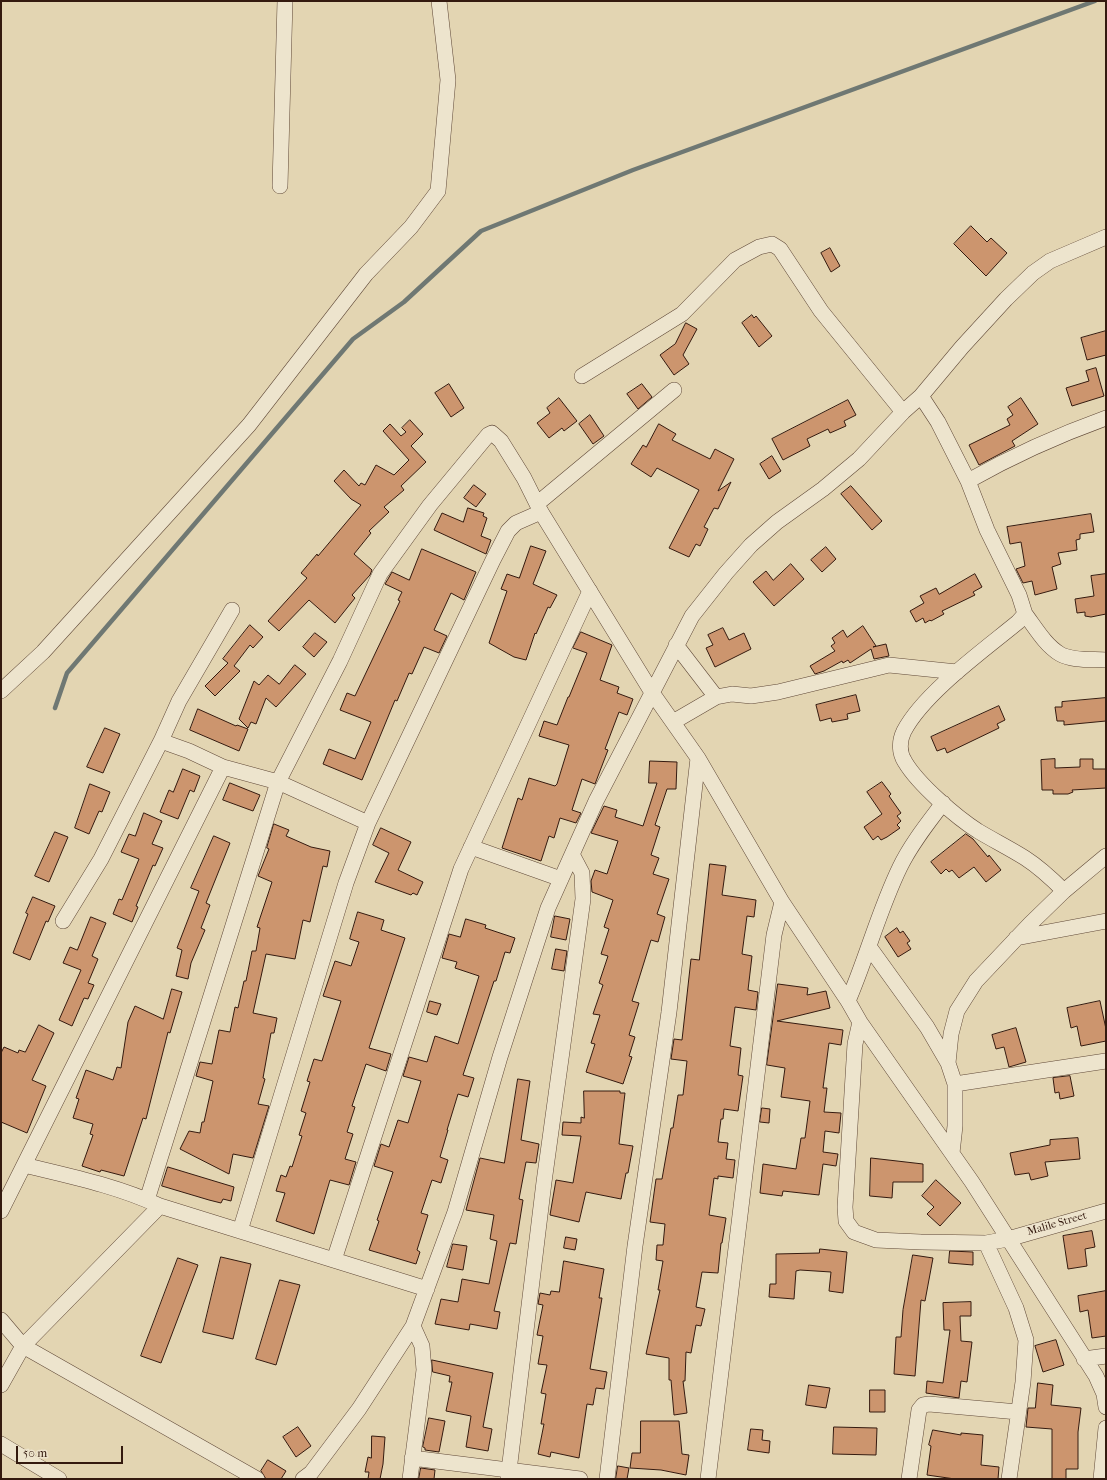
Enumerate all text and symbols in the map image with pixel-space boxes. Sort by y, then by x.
street label: Malile Street [1026,1209,1088,1239]
scale bar [18,1438,125,1464]
text: 50 m [23,1446,47,1460]

